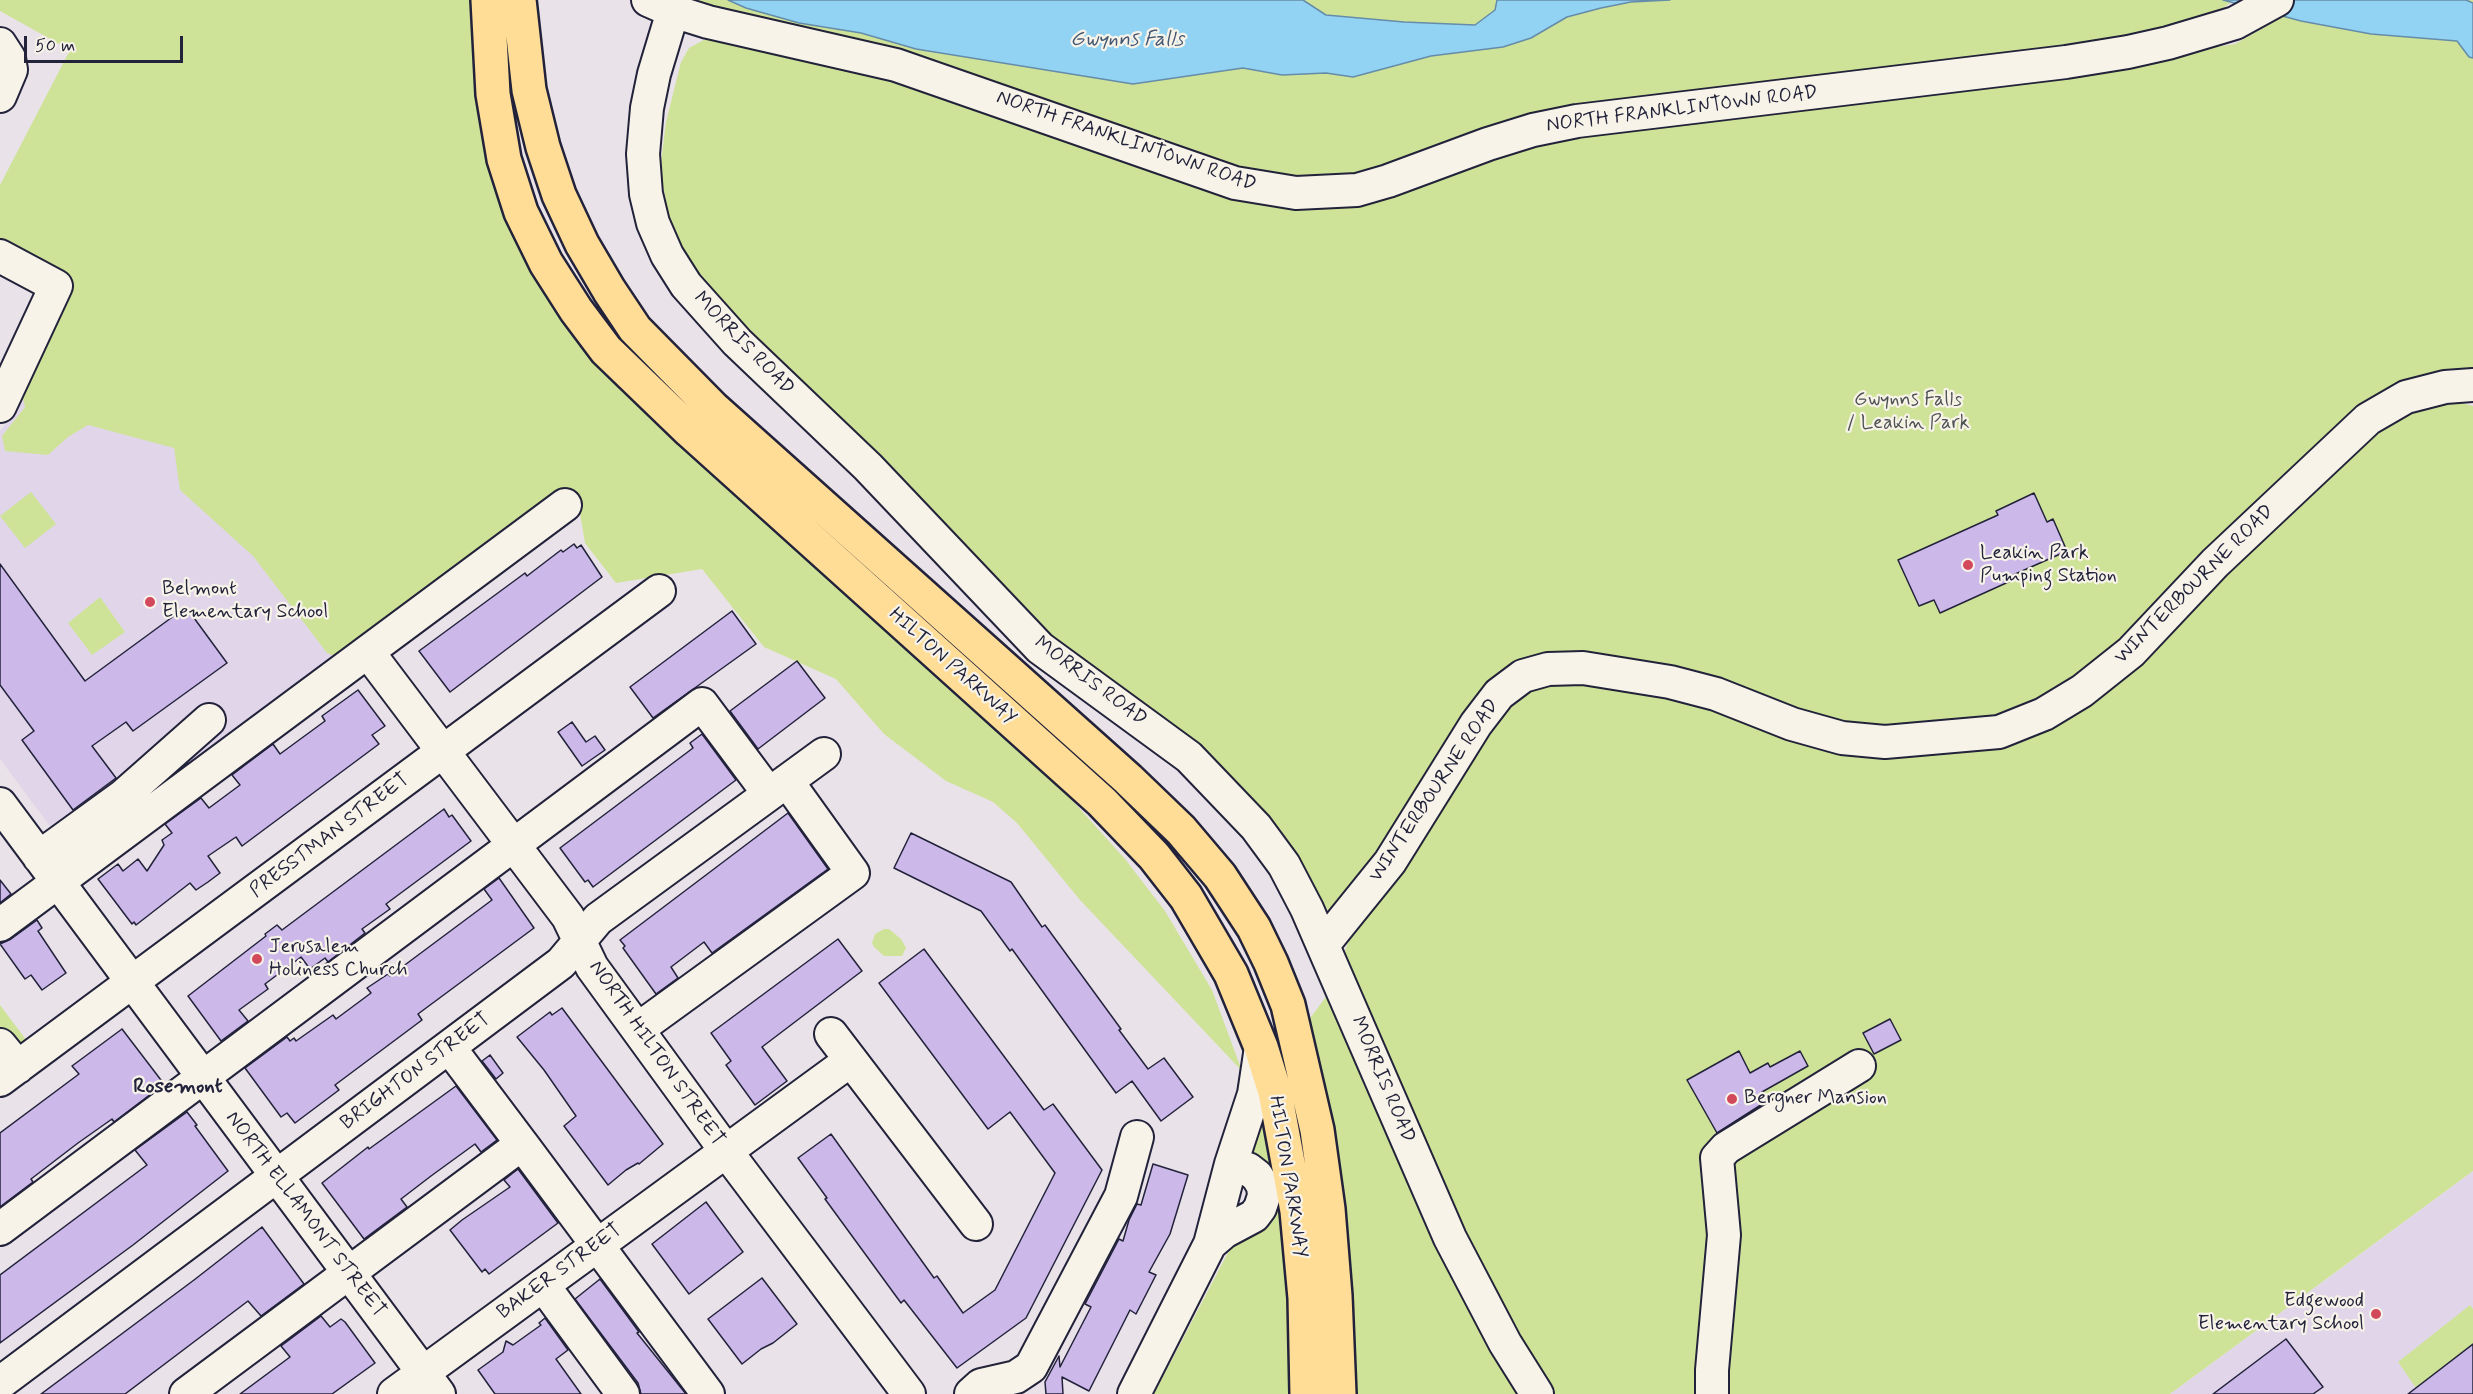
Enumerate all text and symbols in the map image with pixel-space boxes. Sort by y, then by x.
scale bar [27,24,186,62]
water label: Gwynns Falls [1070,28,1184,54]
text: 50 m [35,34,75,58]
street label: NORTH FRANKLINTOWN ROAD [1545,81,1819,139]
street label: NORTH FRANKLINTOWN ROAD [993,86,1259,198]
street label: MORRIS ROAD [688,287,798,401]
park label: Gwynns Falls / Leakin Park [1847,389,1969,436]
street label: WINTERBOURNE ROAD [2110,500,2280,670]
place label: Leakin Park Pumping Station [1980,542,2117,589]
marker: Leakin Park Pumping Station [1961,558,1975,572]
place label: Belmont Elementary School [162,578,328,625]
marker: Belmont Elementary School [143,595,157,609]
street label: HILTON PARKWAY [883,603,1021,731]
street label: MORRIS ROAD [1029,632,1151,732]
street label: WINTERBOURNE ROAD [1365,695,1505,887]
street label: PRESSTMAN STREET [246,768,414,904]
place label: Jerusalem Holiness Church [269,936,408,983]
marker: Jerusalem Holiness Church [250,952,264,966]
street label: NORTH HILTON STREET [583,957,729,1151]
street label: BRIGHTON STREET [337,1008,495,1136]
street label: MORRIS ROAD [1345,1013,1419,1147]
district label: Rosemont [133,1075,223,1101]
place label: Bergner Mansion [1744,1087,1887,1111]
marker: Bergner Mansion [1725,1092,1739,1106]
street label: HILTON PARKWAY [1262,1094,1312,1260]
street label: NORTH ELLAMONT STREET [220,1107,390,1323]
street label: BAKER STREET [493,1219,627,1325]
place label: Edgewood Elementary School [2198,1290,2364,1337]
marker: Edgewood Elementary School [2369,1307,2383,1321]

